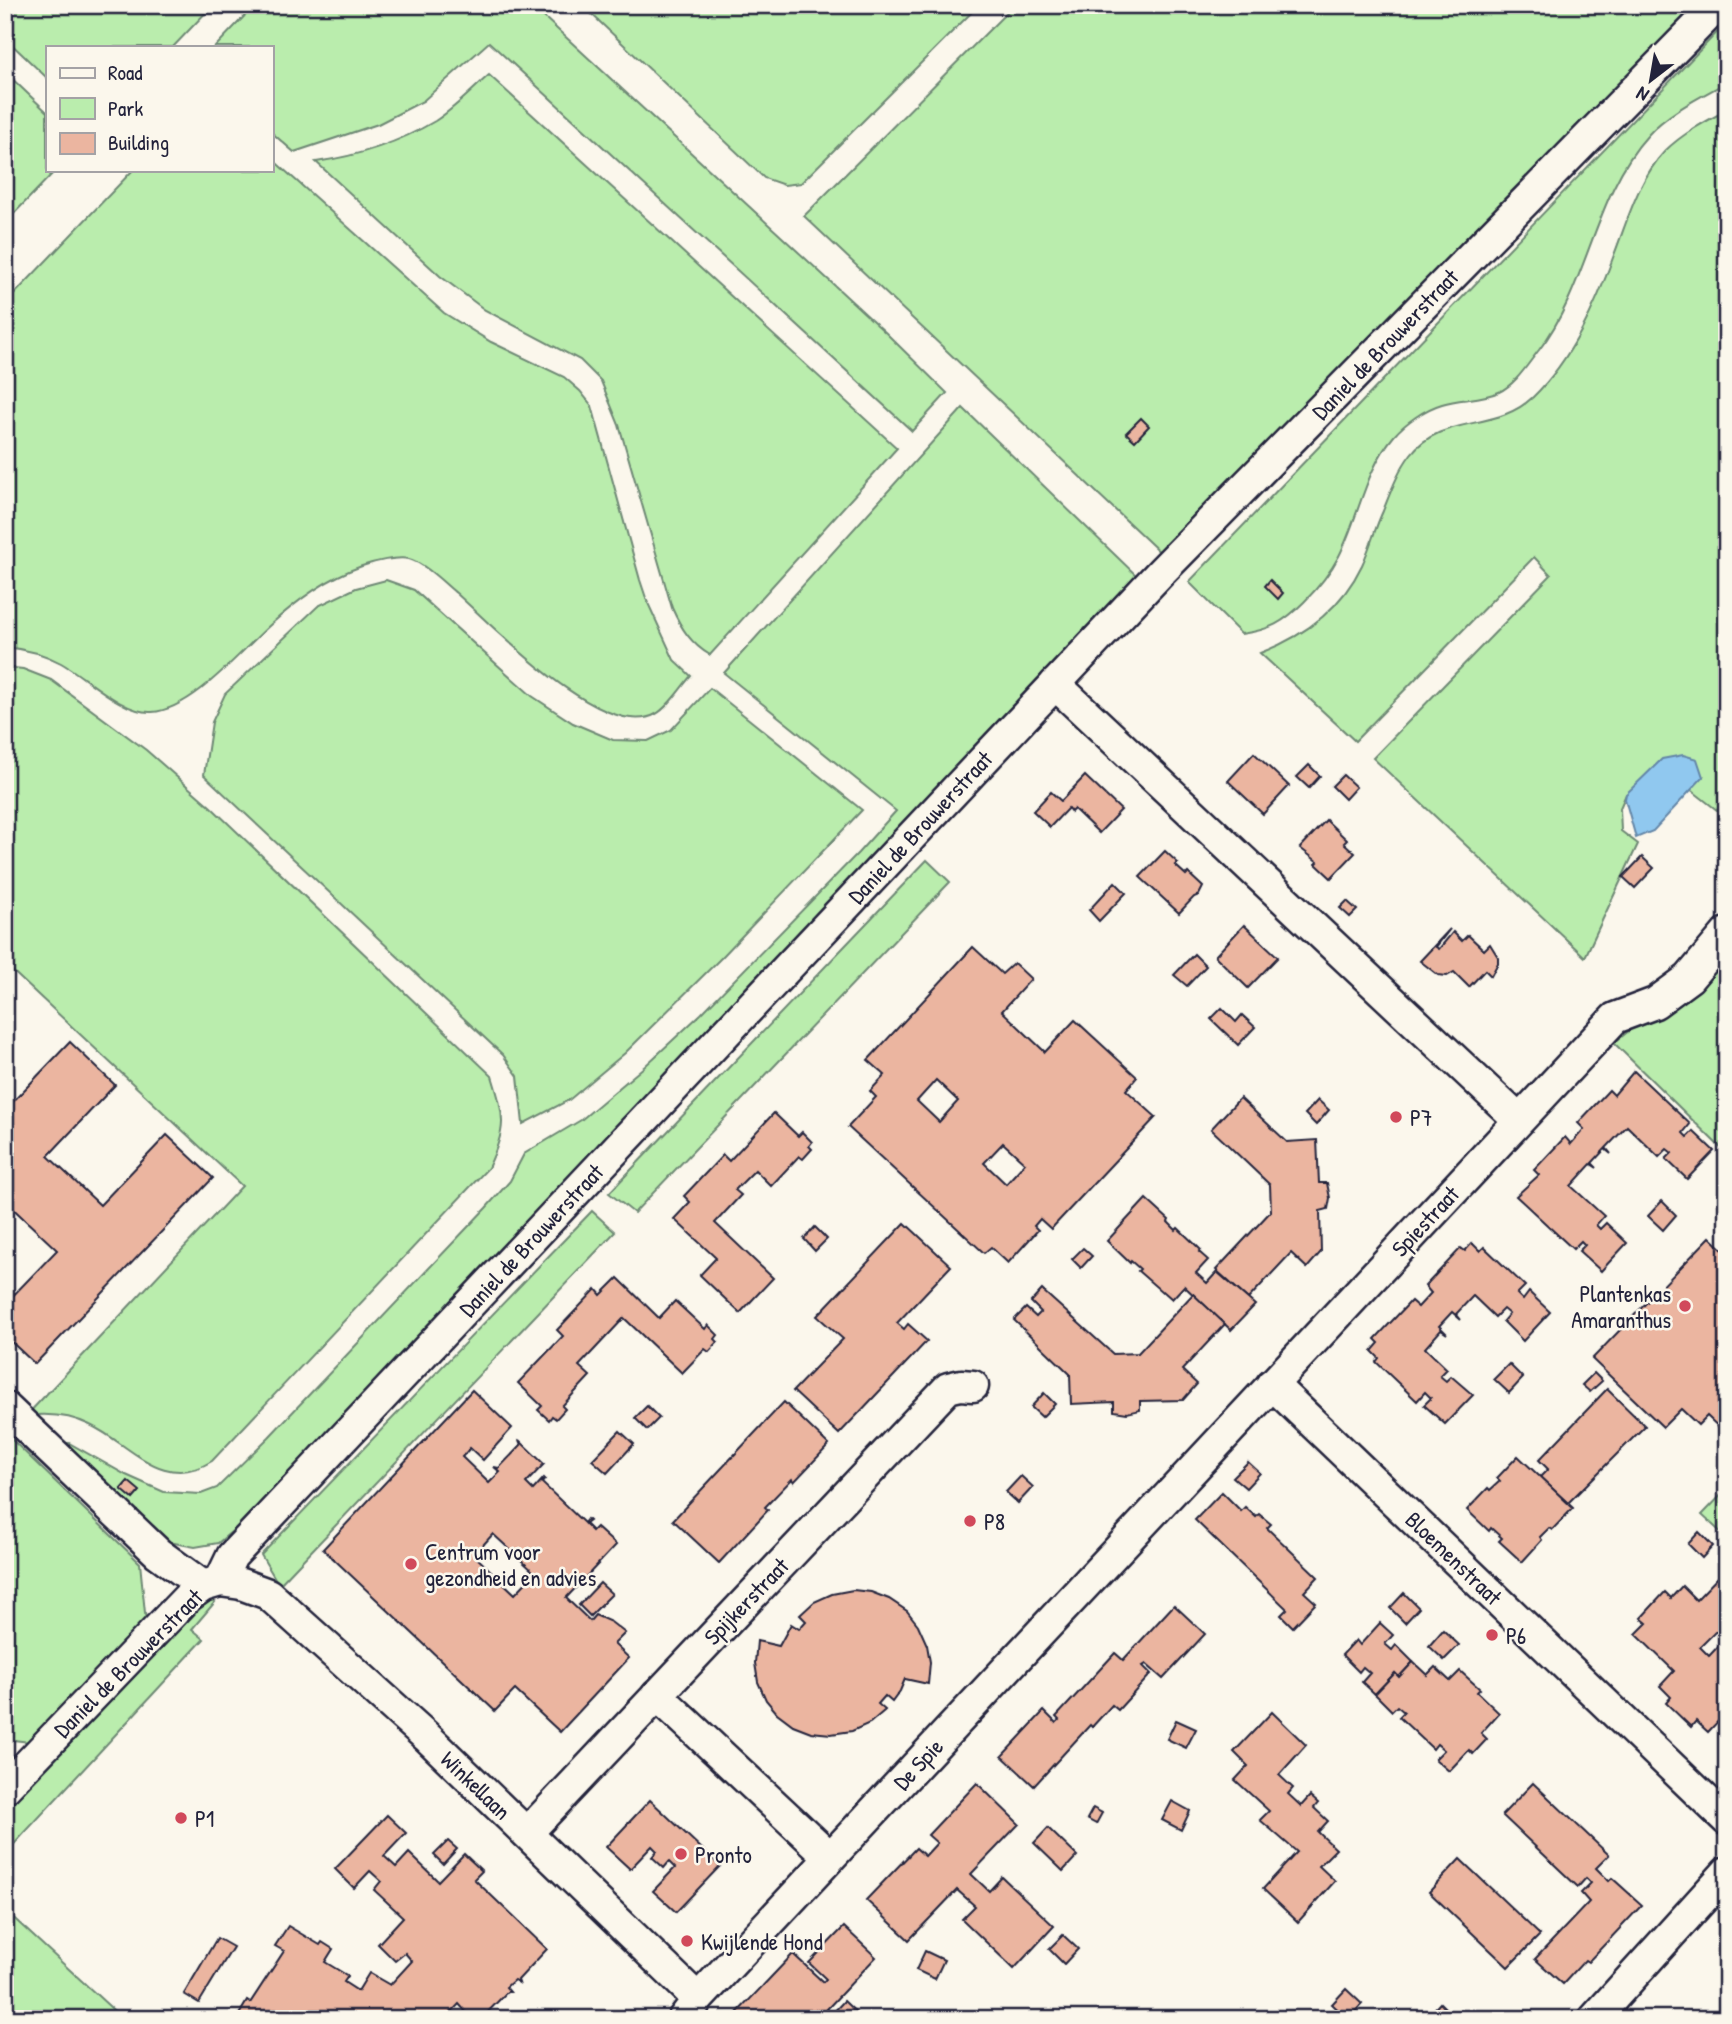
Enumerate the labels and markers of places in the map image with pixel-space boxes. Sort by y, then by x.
place label: P7 [1410,1102,1432,1133]
marker: P7 [1388,1109,1404,1125]
place label: Plantenkas Amaranthus [1571,1278,1671,1335]
marker: Plantenkas Amaranthus [1677,1298,1693,1314]
place label: P8 [984,1506,1005,1537]
marker: P8 [962,1513,978,1529]
place label: Centrum voor gezondheid en advies [425,1536,596,1593]
marker: Centrum voor gezondheid en advies [403,1556,419,1572]
place label: P6 [1506,1620,1526,1651]
marker: P6 [1484,1627,1500,1643]
place label: P1 [195,1803,214,1834]
marker: P1 [173,1810,189,1826]
place label: Pronto [695,1839,752,1870]
marker: Pronto [673,1846,689,1862]
place label: Kwijlende Hond [701,1926,823,1957]
marker: Kwijlende Hond [679,1933,695,1949]

